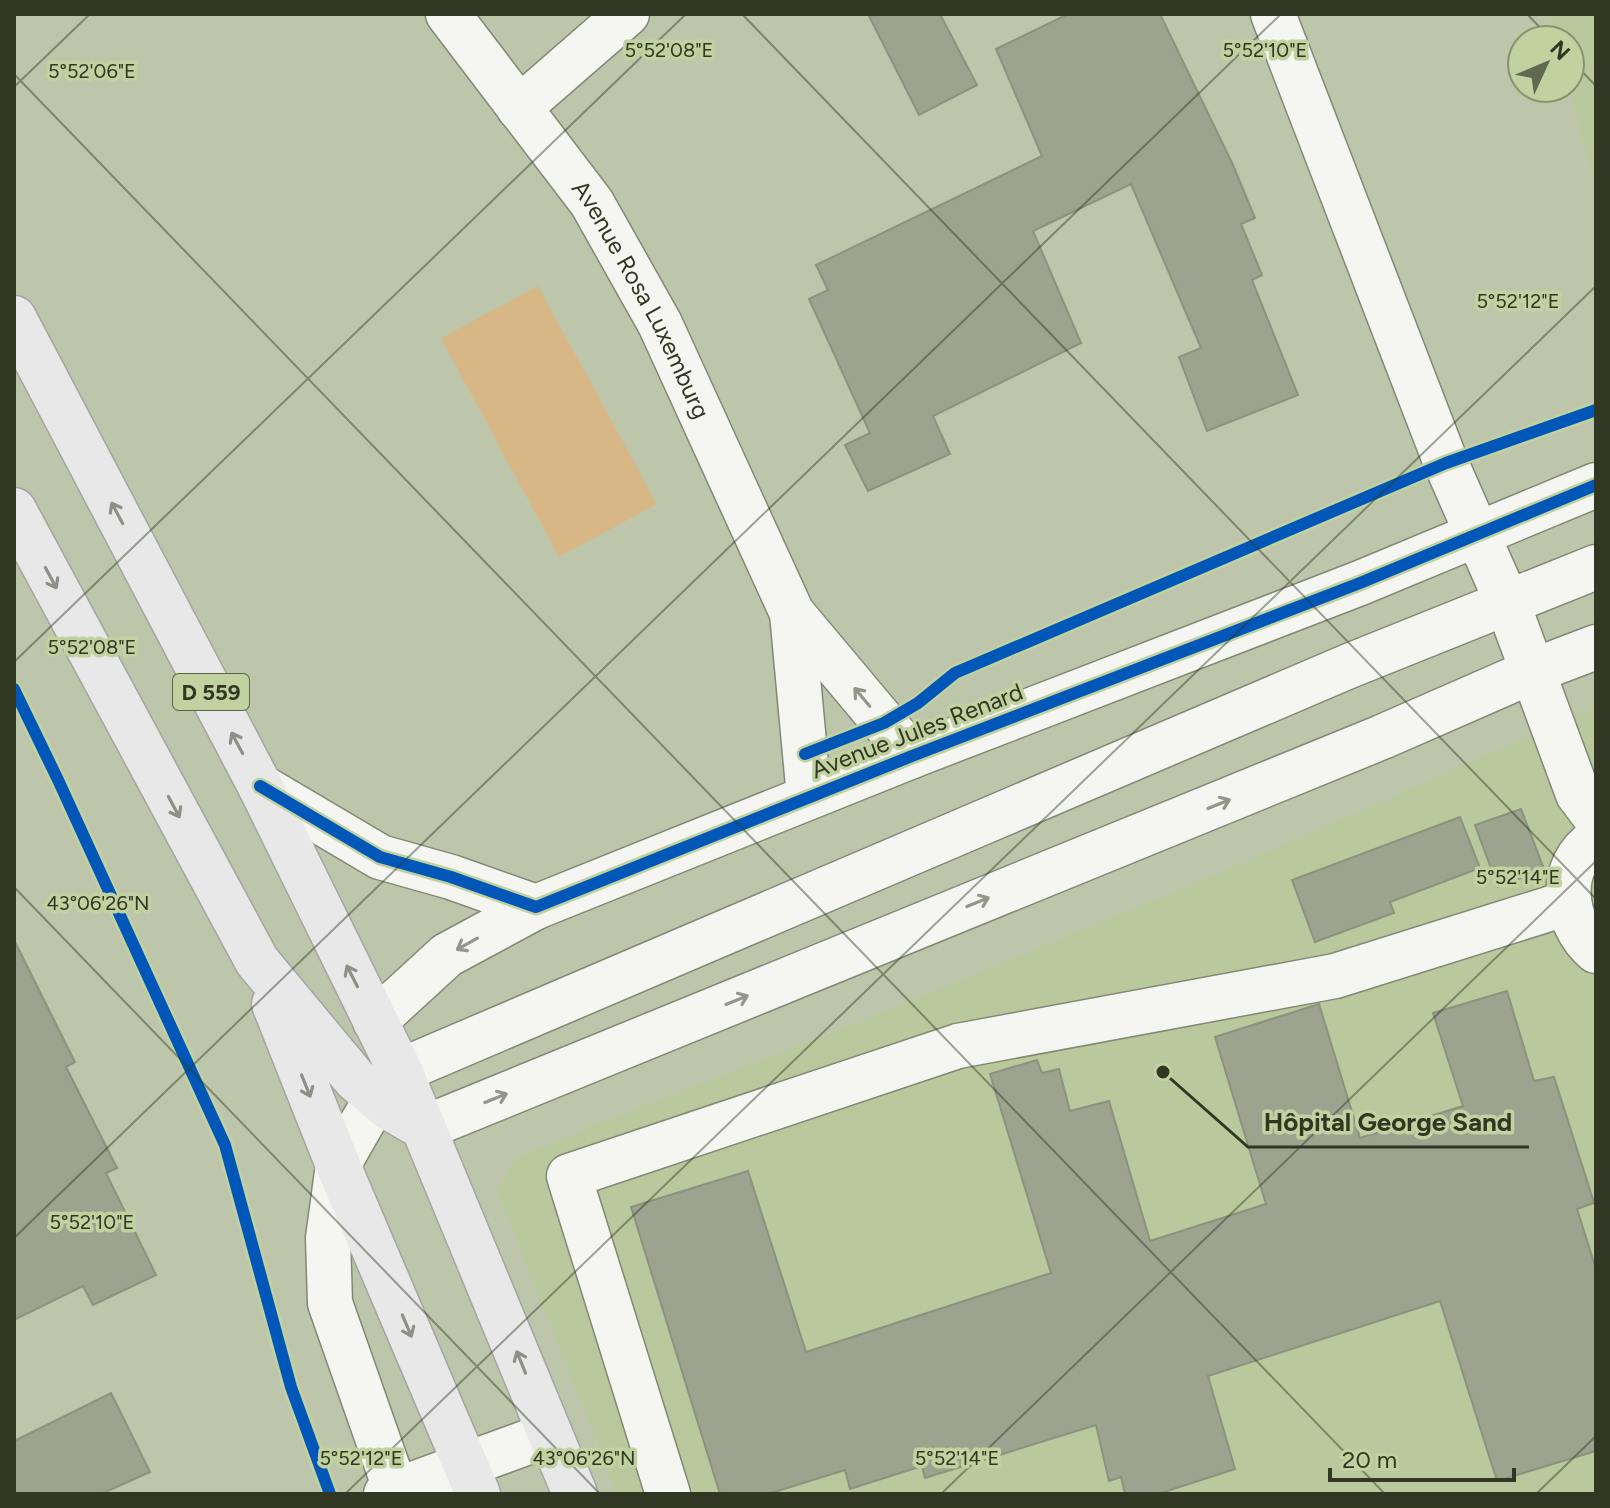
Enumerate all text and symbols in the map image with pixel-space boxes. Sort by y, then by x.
north arrow [1506,24,1586,104]
text: N [1544,35,1576,66]
text: 5°52'08"E [625,38,713,62]
text: 5°52'10"E [1223,38,1307,62]
text: 5°52'06"E [48,59,136,83]
street label: Avenue Rosa Luxemburg [566,174,716,423]
text: 5°52'12"E [1476,289,1560,313]
one-way arrow [108,501,124,525]
one-way arrow [44,566,59,590]
text: 5°52'08"E [48,635,136,659]
road number: D 559 [173,674,249,710]
street label: Avenue Jules Renard [807,677,1027,784]
one-way arrow [853,687,871,707]
one-way arrow [229,732,245,755]
one-way arrow [167,795,182,819]
one-way arrow [1206,795,1231,810]
text: 5°52'14"E [1476,865,1560,889]
text: 43°06'26"N [46,891,150,915]
one-way arrow [965,893,990,908]
one-way arrow [456,937,480,952]
one-way arrow [344,965,360,989]
one-way arrow [724,992,749,1006]
one-way arrow [300,1073,315,1098]
one-way arrow [484,1090,508,1104]
callout: Hôpital George Sand [1248,1097,1529,1147]
text: Hôpital George Sand [1264,1106,1512,1138]
text: 5°52'10"E [50,1210,134,1234]
one-way arrow [400,1313,415,1337]
one-way arrow [512,1350,527,1375]
scale bar [1330,1432,1514,1482]
text: 20 m [1342,1445,1397,1474]
text: 5°52'12"E [319,1446,403,1470]
text: 43°06'26"N [532,1446,636,1470]
text: 5°52'14"E [915,1446,999,1470]

